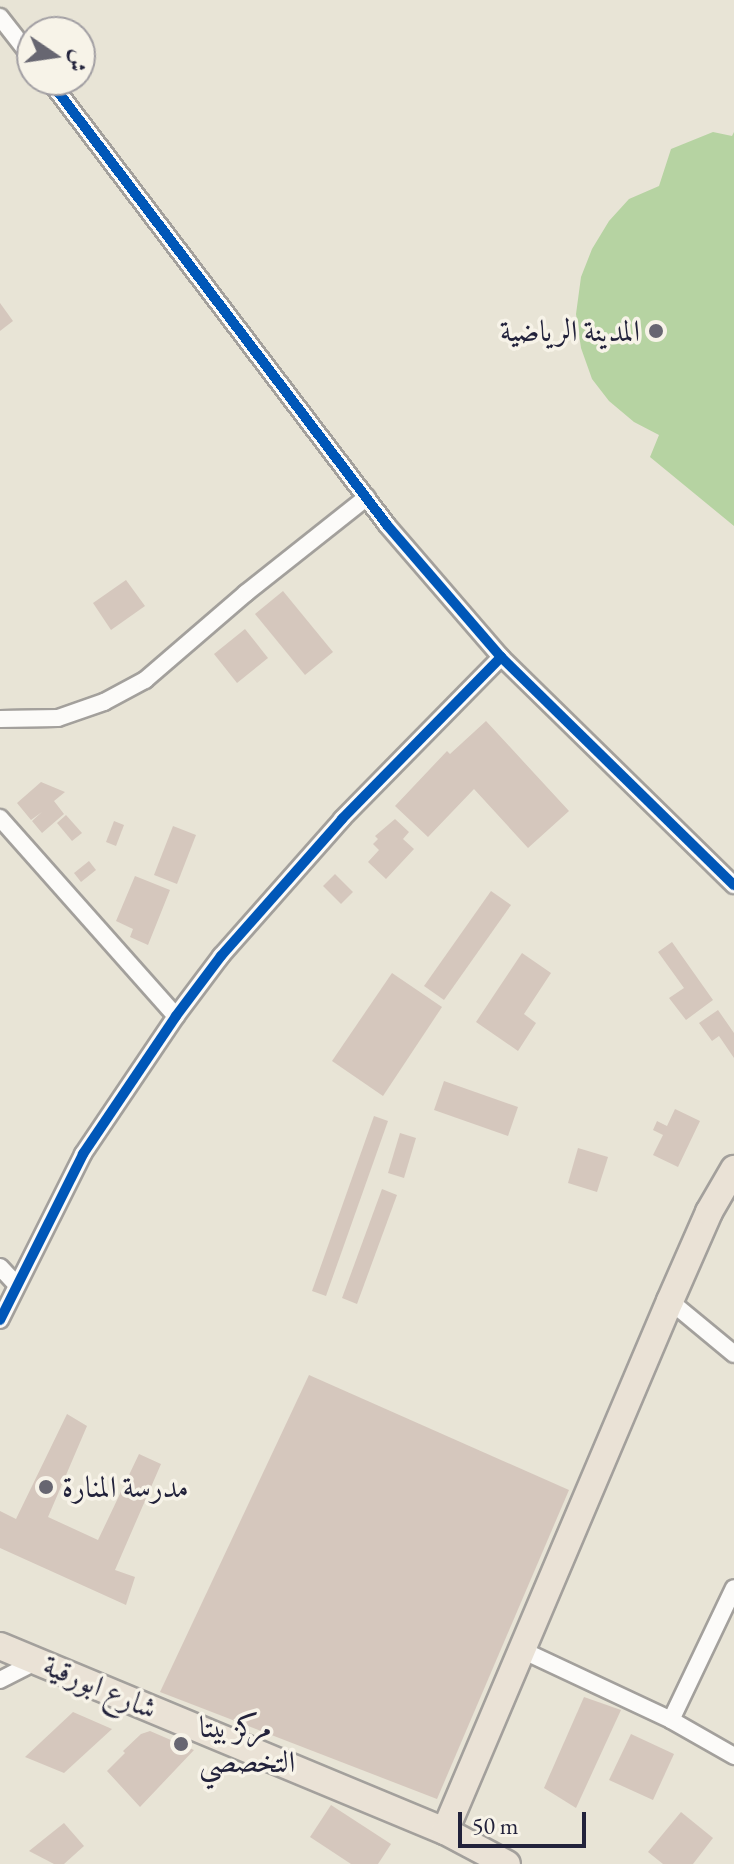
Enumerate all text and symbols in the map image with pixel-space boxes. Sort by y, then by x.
north arrow [16,16,96,96]
text: ش [61,47,95,75]
place label: المدينة الرياضية [500,313,640,349]
marker: المدينة الرياضية [647,322,665,340]
place label: مدرسة المنارة [62,1469,189,1505]
marker: مدرسة المنارة [37,1478,55,1496]
street label: شارع ابورقية [38,1647,162,1727]
place label: مركز بيتا التخصصي [199,1709,295,1780]
marker: مركز بيتا التخصصي [170,1733,192,1755]
scale bar [462,1796,590,1846]
text: 50 m [472,1810,519,1841]

